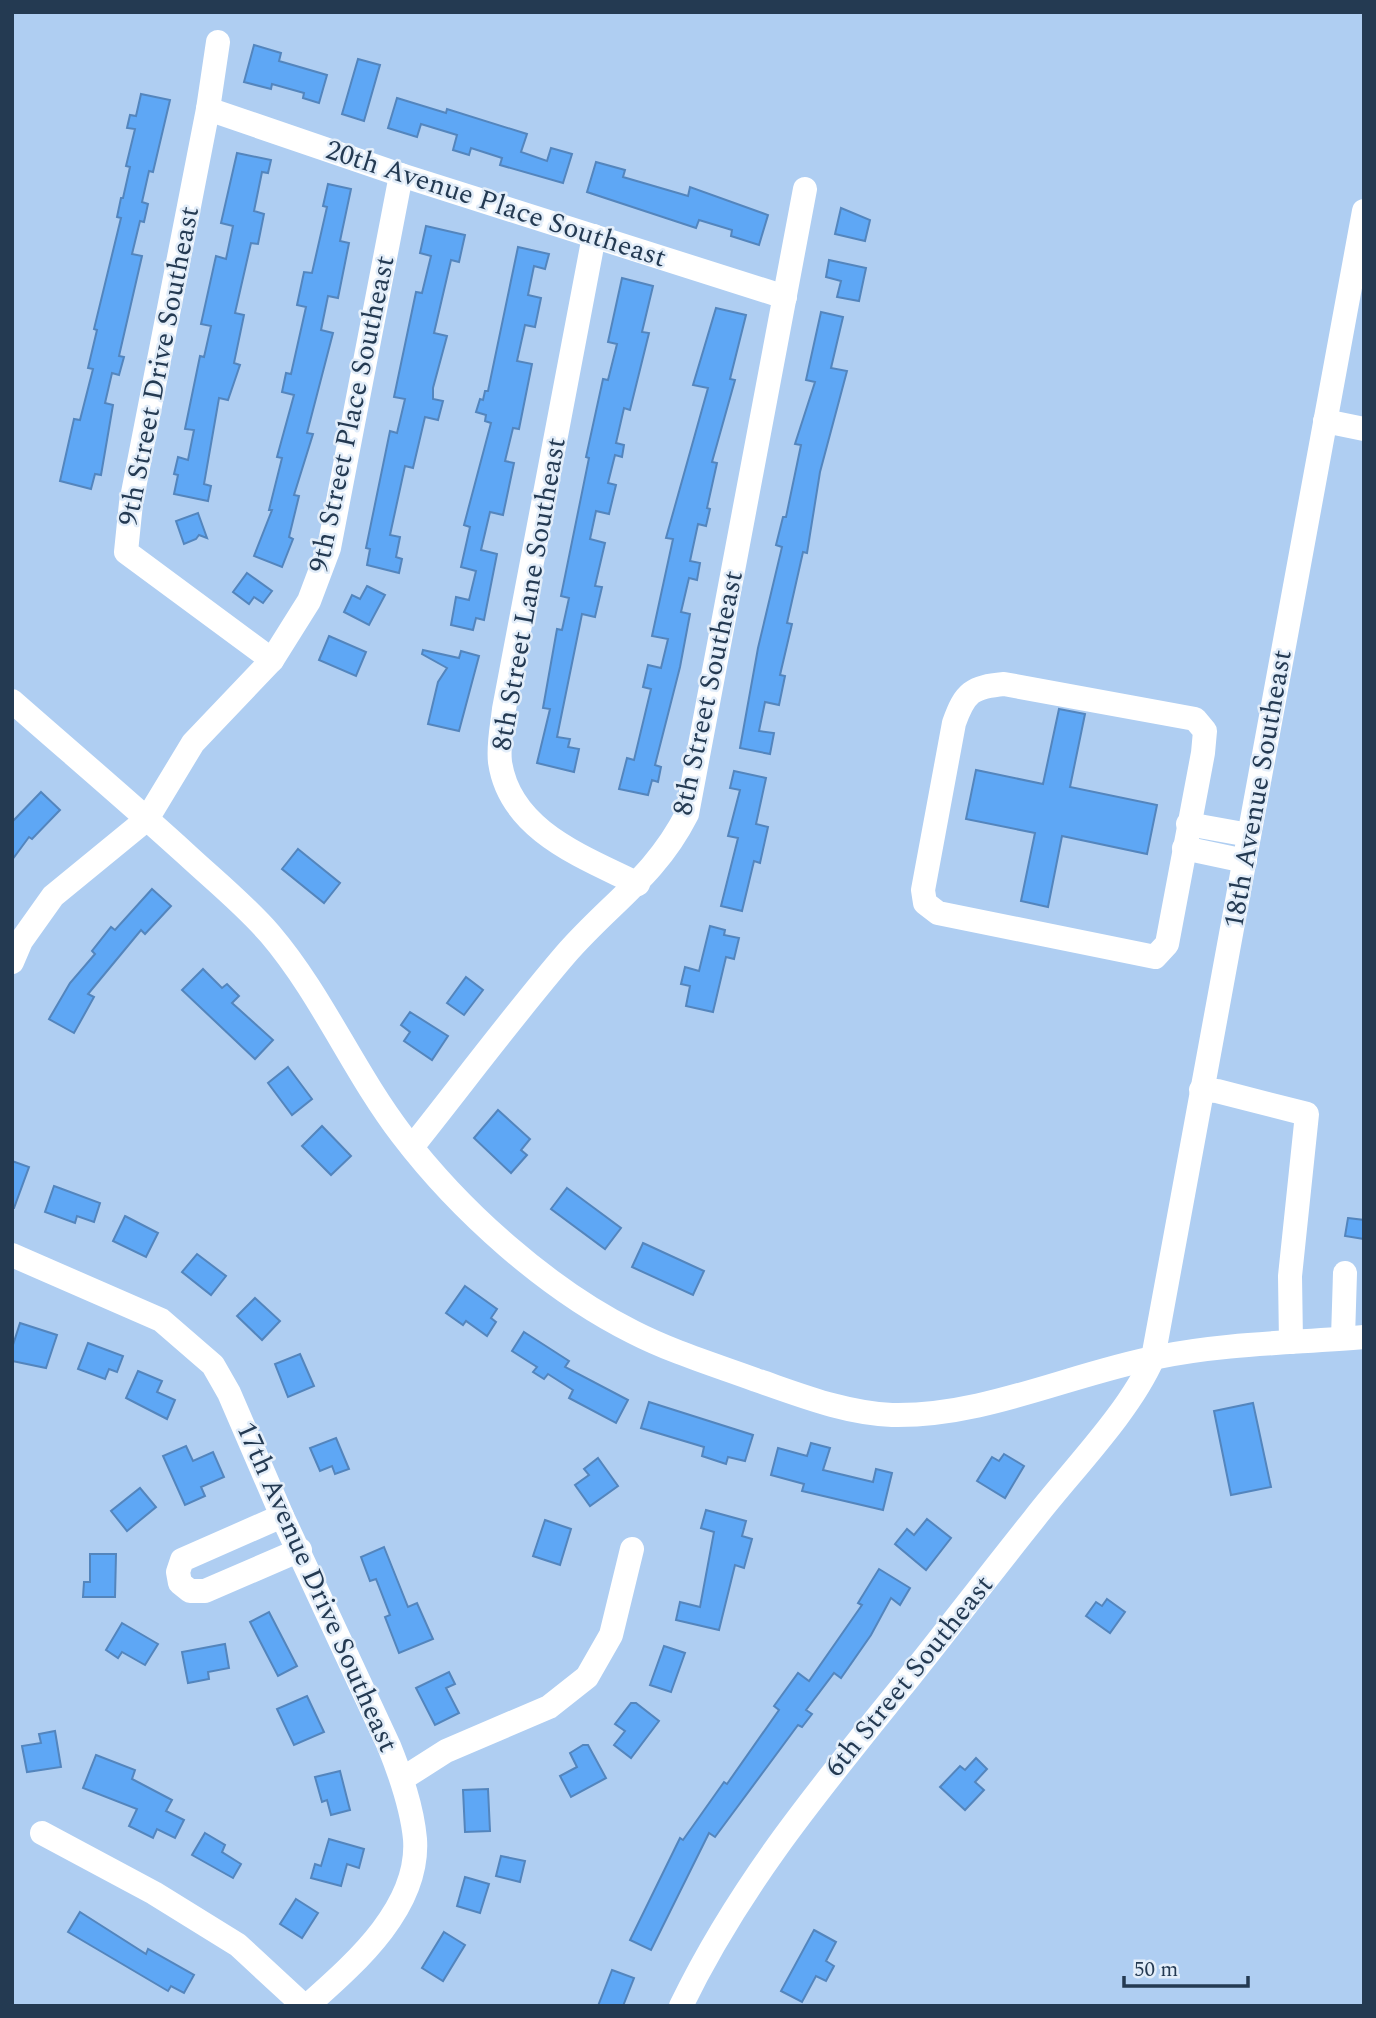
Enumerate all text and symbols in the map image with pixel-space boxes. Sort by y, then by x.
street label: 20th Avenue Place Southeast [320,129,672,279]
street label: 9th Street Drive Southeast [107,202,211,530]
street label: 9th Street Place Southeast [297,251,407,576]
street label: 8th Street Lane Southeast [480,434,578,754]
street label: 8th Street Southeast [661,567,755,819]
street label: 18th Avenue Southeast [1212,646,1304,932]
street label: 17th Avenue Drive Southeast [225,1415,409,1759]
street label: 6th Street Southeast [814,1566,1004,1786]
scale bar [1124,1944,1248,1988]
text: 50 m [1134,1954,1178,1986]

